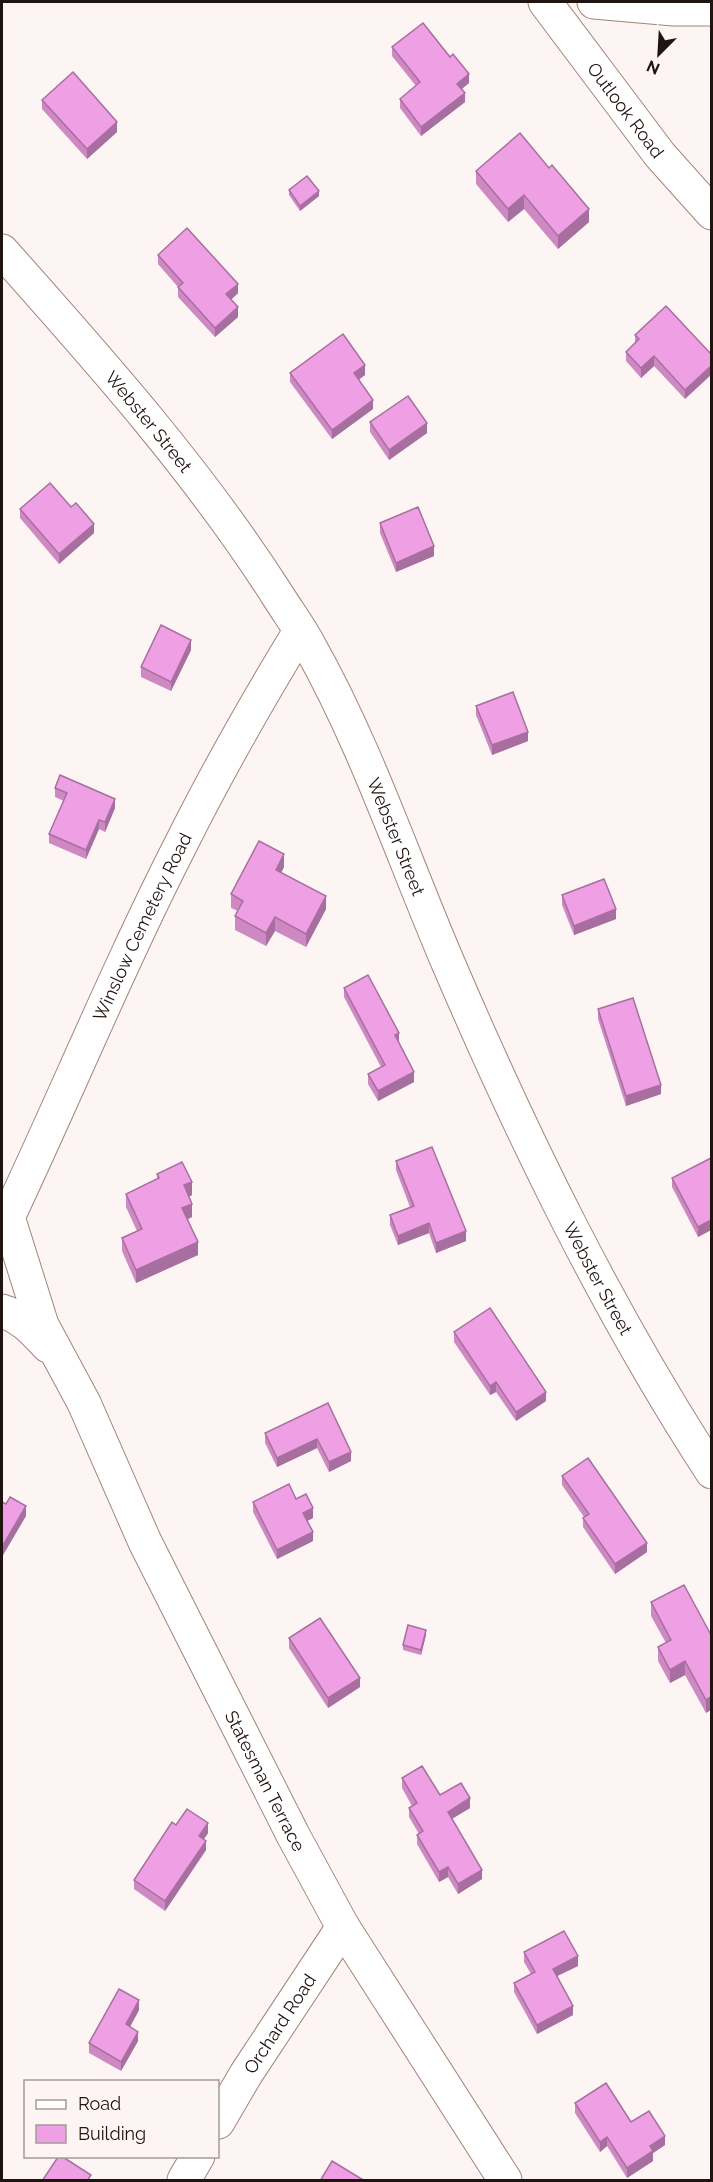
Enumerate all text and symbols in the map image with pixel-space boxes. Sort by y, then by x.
north arrow [629,24,689,84]
text: N [644,56,663,78]
street label: Outlook Road [583,58,669,162]
street label: Webster Street [101,366,197,476]
street label: Webster Street [363,775,430,898]
street label: Winslow Cemetery Road [88,829,195,1024]
street label: Webster Street [560,1218,637,1338]
street label: Statesman Terrace [221,1707,310,1855]
street label: Orchard Road [239,1970,320,2077]
legend [24,2080,219,2158]
text: Road [78,2093,121,2114]
text: Building [78,2123,146,2144]

